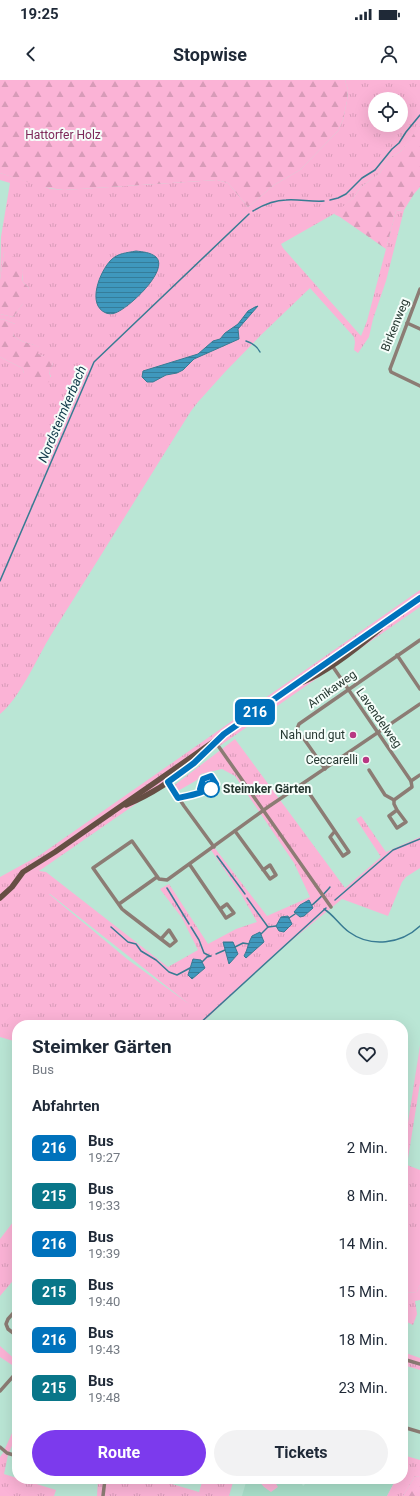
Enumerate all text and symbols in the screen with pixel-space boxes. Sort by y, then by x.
text: 19:25 [20,5,59,23]
icon: back [20,43,42,65]
icon: person [378,43,400,65]
text: Stopwise [173,44,247,65]
map controls [368,92,408,132]
button: locate [368,92,408,132]
park label: Hattorfer Holz [25,128,101,142]
street label: Birkenweg [378,297,412,353]
water label: Nordsteimkerbach [35,363,89,465]
street label: Arnikaweg [305,667,359,711]
street label: Lavendelweg [353,685,405,751]
line badge: 216 [232,699,278,725]
text: 216 [243,704,267,720]
place label: Nah und gut [280,728,345,742]
marker: Nah und gut [348,730,358,740]
place label: Ceccarelli [306,753,358,767]
marker: Ceccarelli [361,755,371,765]
marker: Steimker Gärten [202,780,220,798]
place label: Steimker Gärten [223,782,311,796]
button: heart [346,1033,388,1075]
text: Steimker Gärten [32,1035,172,1058]
text: Bus [32,1062,54,1077]
text: Abfahrten [32,1097,100,1115]
text: Bus [88,1132,114,1150]
text: 2 Min. [347,1139,388,1157]
text: 216 [42,1140,66,1156]
text: 19:27 [88,1150,120,1165]
text: Bus [88,1180,114,1198]
text: 8 Min. [347,1187,388,1205]
text: 215 [42,1188,66,1204]
text: 19:33 [88,1198,120,1213]
text: Bus [88,1228,114,1246]
text: 14 Min. [338,1235,388,1253]
text: 216 [42,1236,66,1252]
text: 19:39 [88,1246,120,1261]
text: Bus [88,1276,114,1294]
text: 15 Min. [338,1283,388,1301]
text: 215 [42,1284,66,1300]
text: 19:40 [88,1294,120,1309]
text: Bus [88,1324,114,1342]
text: 18 Min. [338,1331,388,1349]
text: 216 [42,1332,66,1348]
text: 19:43 [88,1342,120,1357]
text: Bus [88,1372,114,1390]
text: 23 Min. [338,1379,388,1397]
text: 215 [42,1380,66,1396]
text: 19:48 [88,1390,120,1405]
button: Route [32,1430,206,1476]
button: Tickets [214,1430,388,1476]

